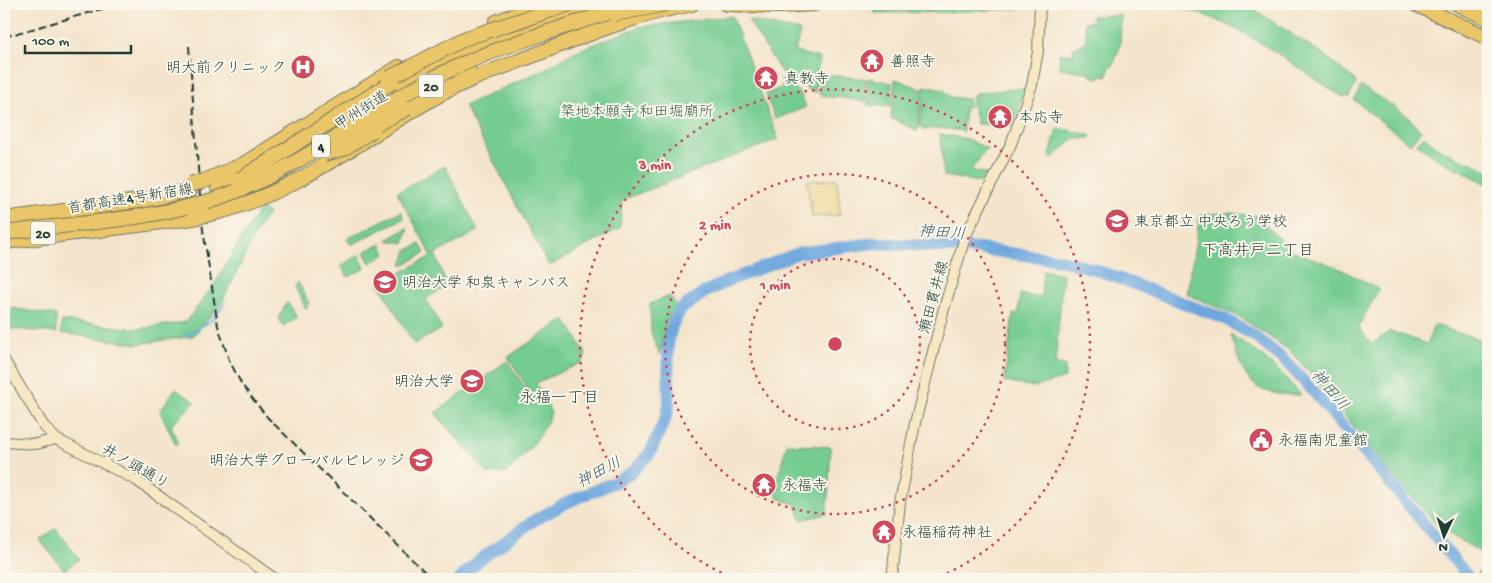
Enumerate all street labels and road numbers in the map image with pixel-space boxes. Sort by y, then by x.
road number: 20 [418,74,444,98]
street label: 甲州街道 [332,88,392,136]
road number: 4 [312,134,330,158]
street label: 首都高速4号新宿線 [66,180,194,219]
road number: 20 [30,222,56,244]
street label: 瀬田貫井線 [916,259,953,336]
street label: 井ノ頭通り [98,440,172,494]

